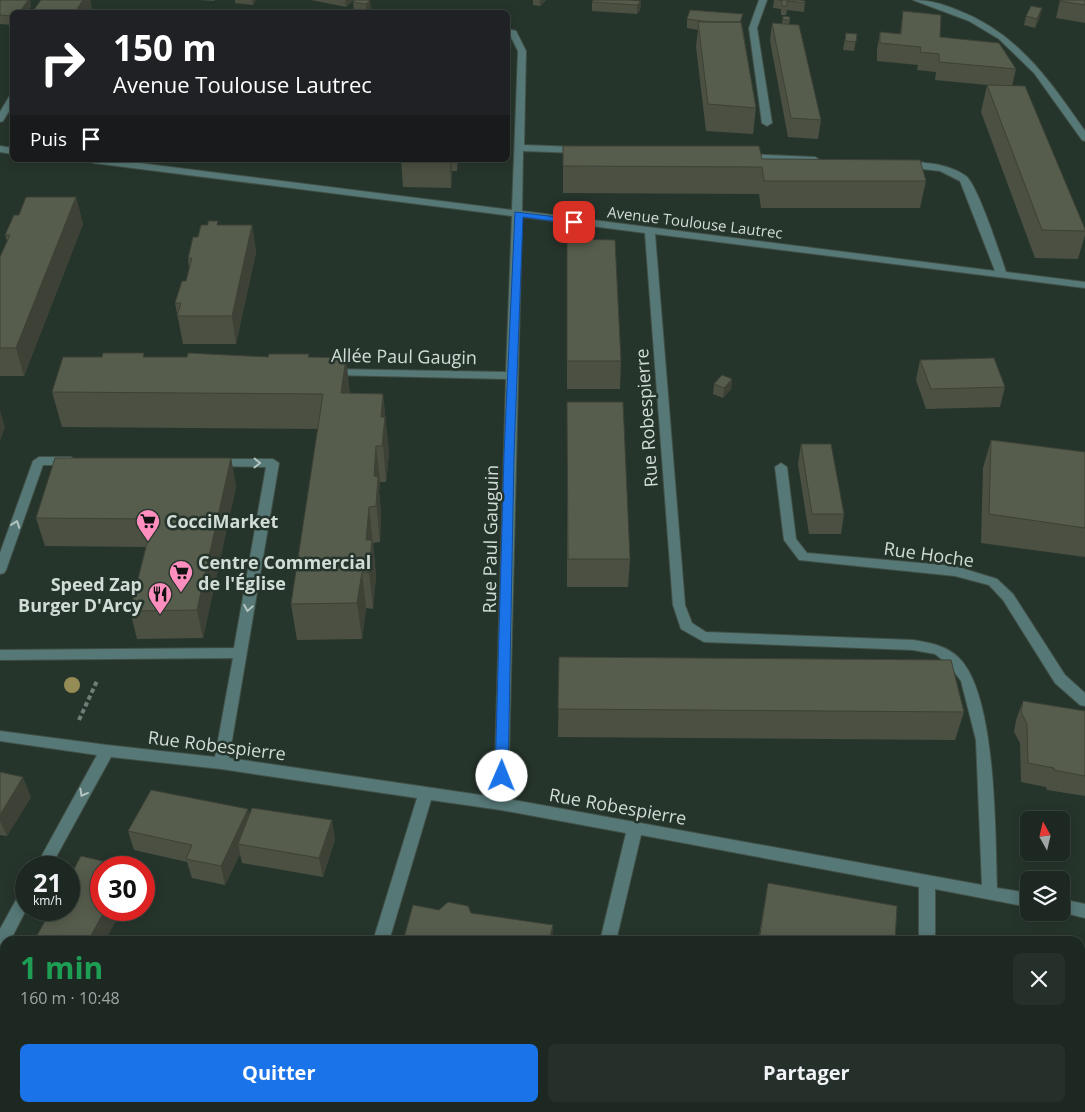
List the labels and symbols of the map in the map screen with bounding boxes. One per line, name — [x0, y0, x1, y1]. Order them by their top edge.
pin — [553, 201, 595, 243]
street label: Avenue Toulouse Lautrec — [606, 201, 784, 243]
street label: Allée Paul Gaugin — [331, 343, 477, 369]
street label: Rue Robespierre — [629, 348, 663, 488]
one-way arrow — [254, 458, 261, 468]
street label: Rue Paul Gauguin — [477, 465, 503, 613]
supermarket icon: CocciMarket — [135, 508, 161, 542]
place label: CocciMarket — [166, 509, 278, 533]
one-way arrow — [10, 520, 20, 528]
street label: Rue Hoche — [882, 536, 976, 572]
place label: Centre Commercial de l'Église — [198, 550, 371, 595]
supermarket icon: Centre Commercial de l'Église — [168, 559, 194, 593]
place label: Speed Zap Burger D'Arcy — [18, 572, 143, 617]
restaurant icon: Speed Zap Burger D'Arcy — [147, 581, 173, 615]
one-way arrow — [244, 603, 254, 612]
street label: Rue Robespierre — [147, 725, 287, 765]
position arrow — [475, 749, 527, 801]
street label: Rue Robespierre — [547, 782, 689, 830]
one-way arrow — [79, 788, 89, 797]
north arrow — [1020, 811, 1070, 861]
speed limit sign: 30 — [90, 856, 155, 921]

